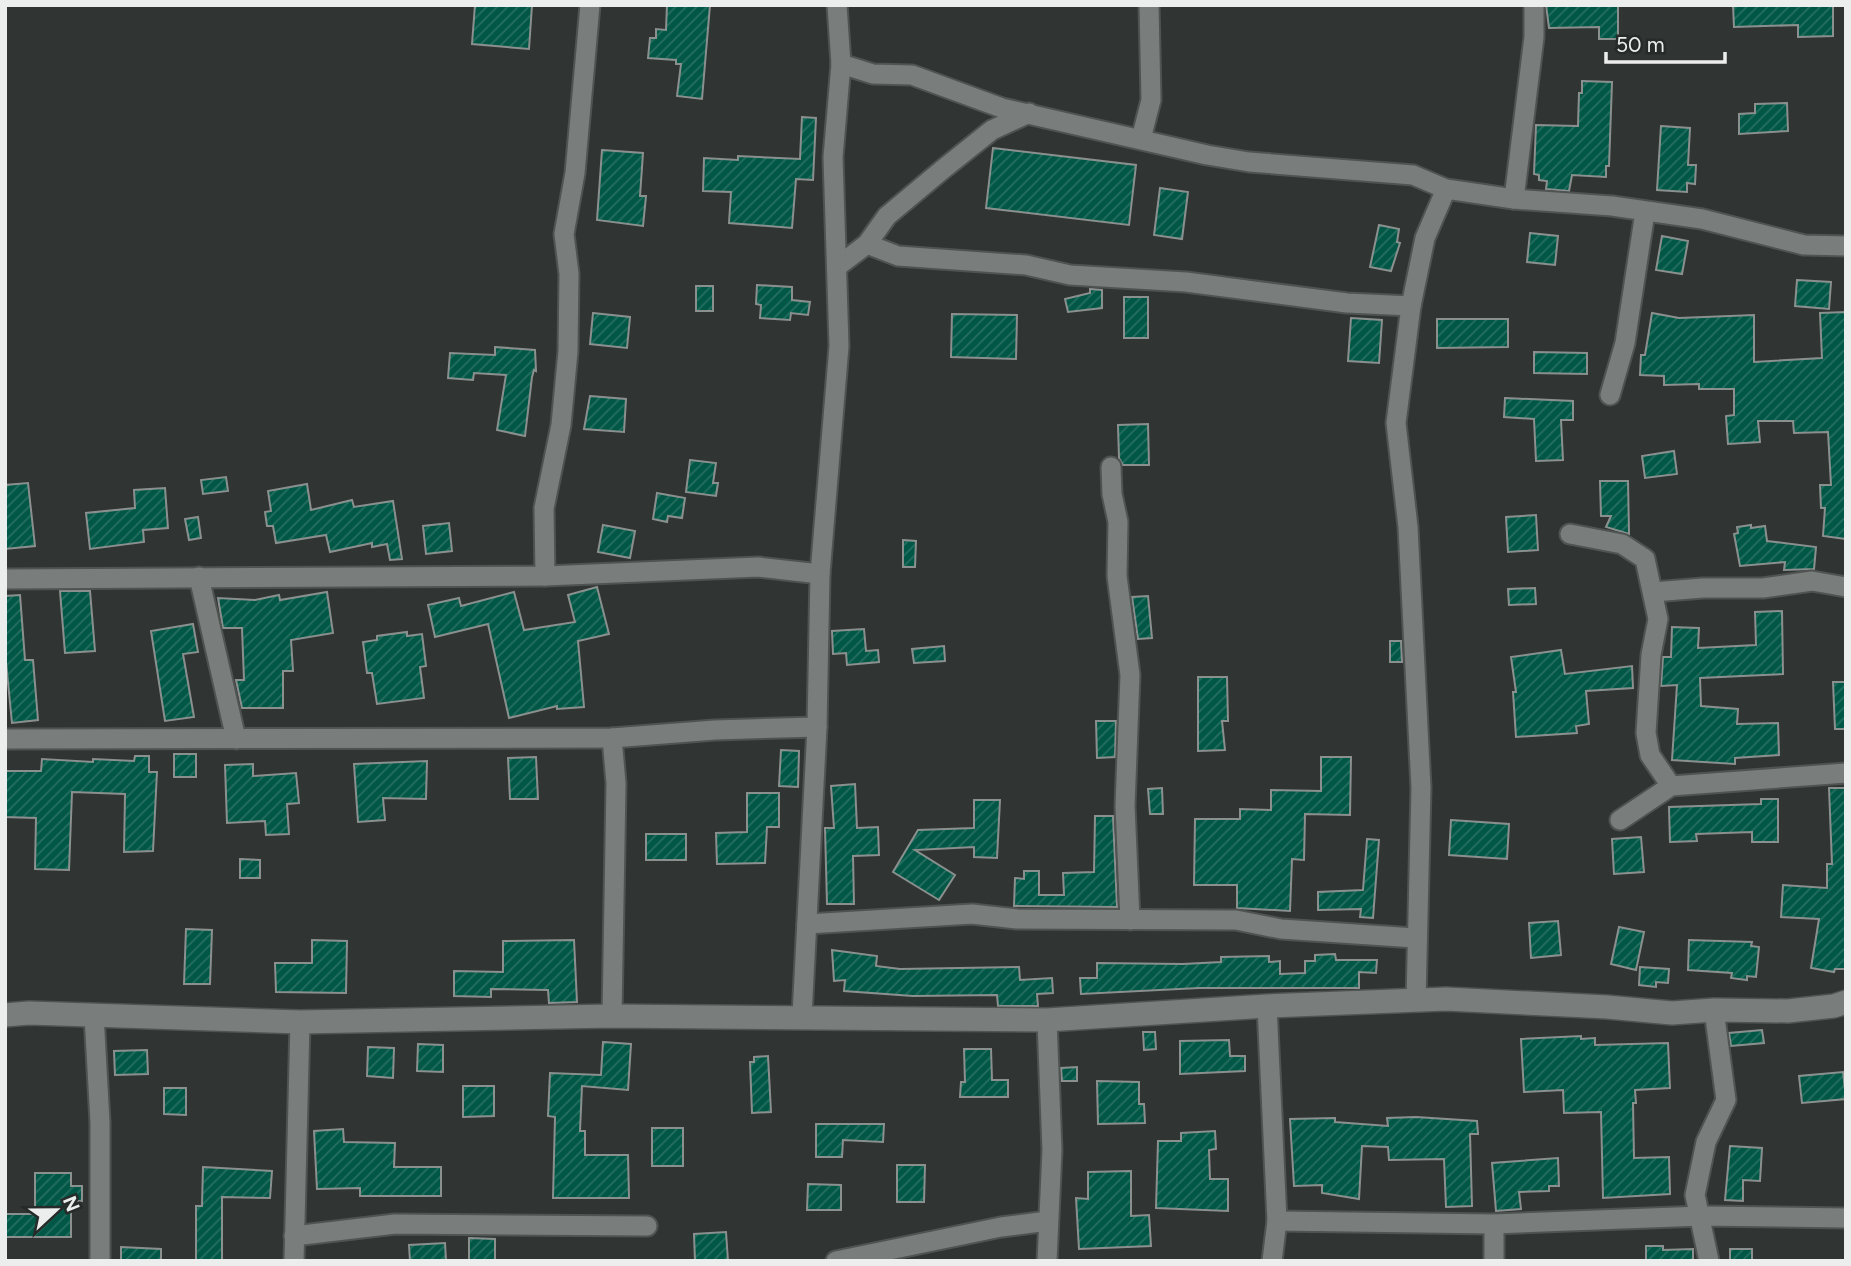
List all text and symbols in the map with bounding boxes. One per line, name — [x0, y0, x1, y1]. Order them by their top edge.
scale bar — [1606, 21, 1725, 65]
text: 50 m — [1616, 32, 1665, 57]
north arrow — [21, 1175, 91, 1245]
text: N — [58, 1193, 85, 1215]

